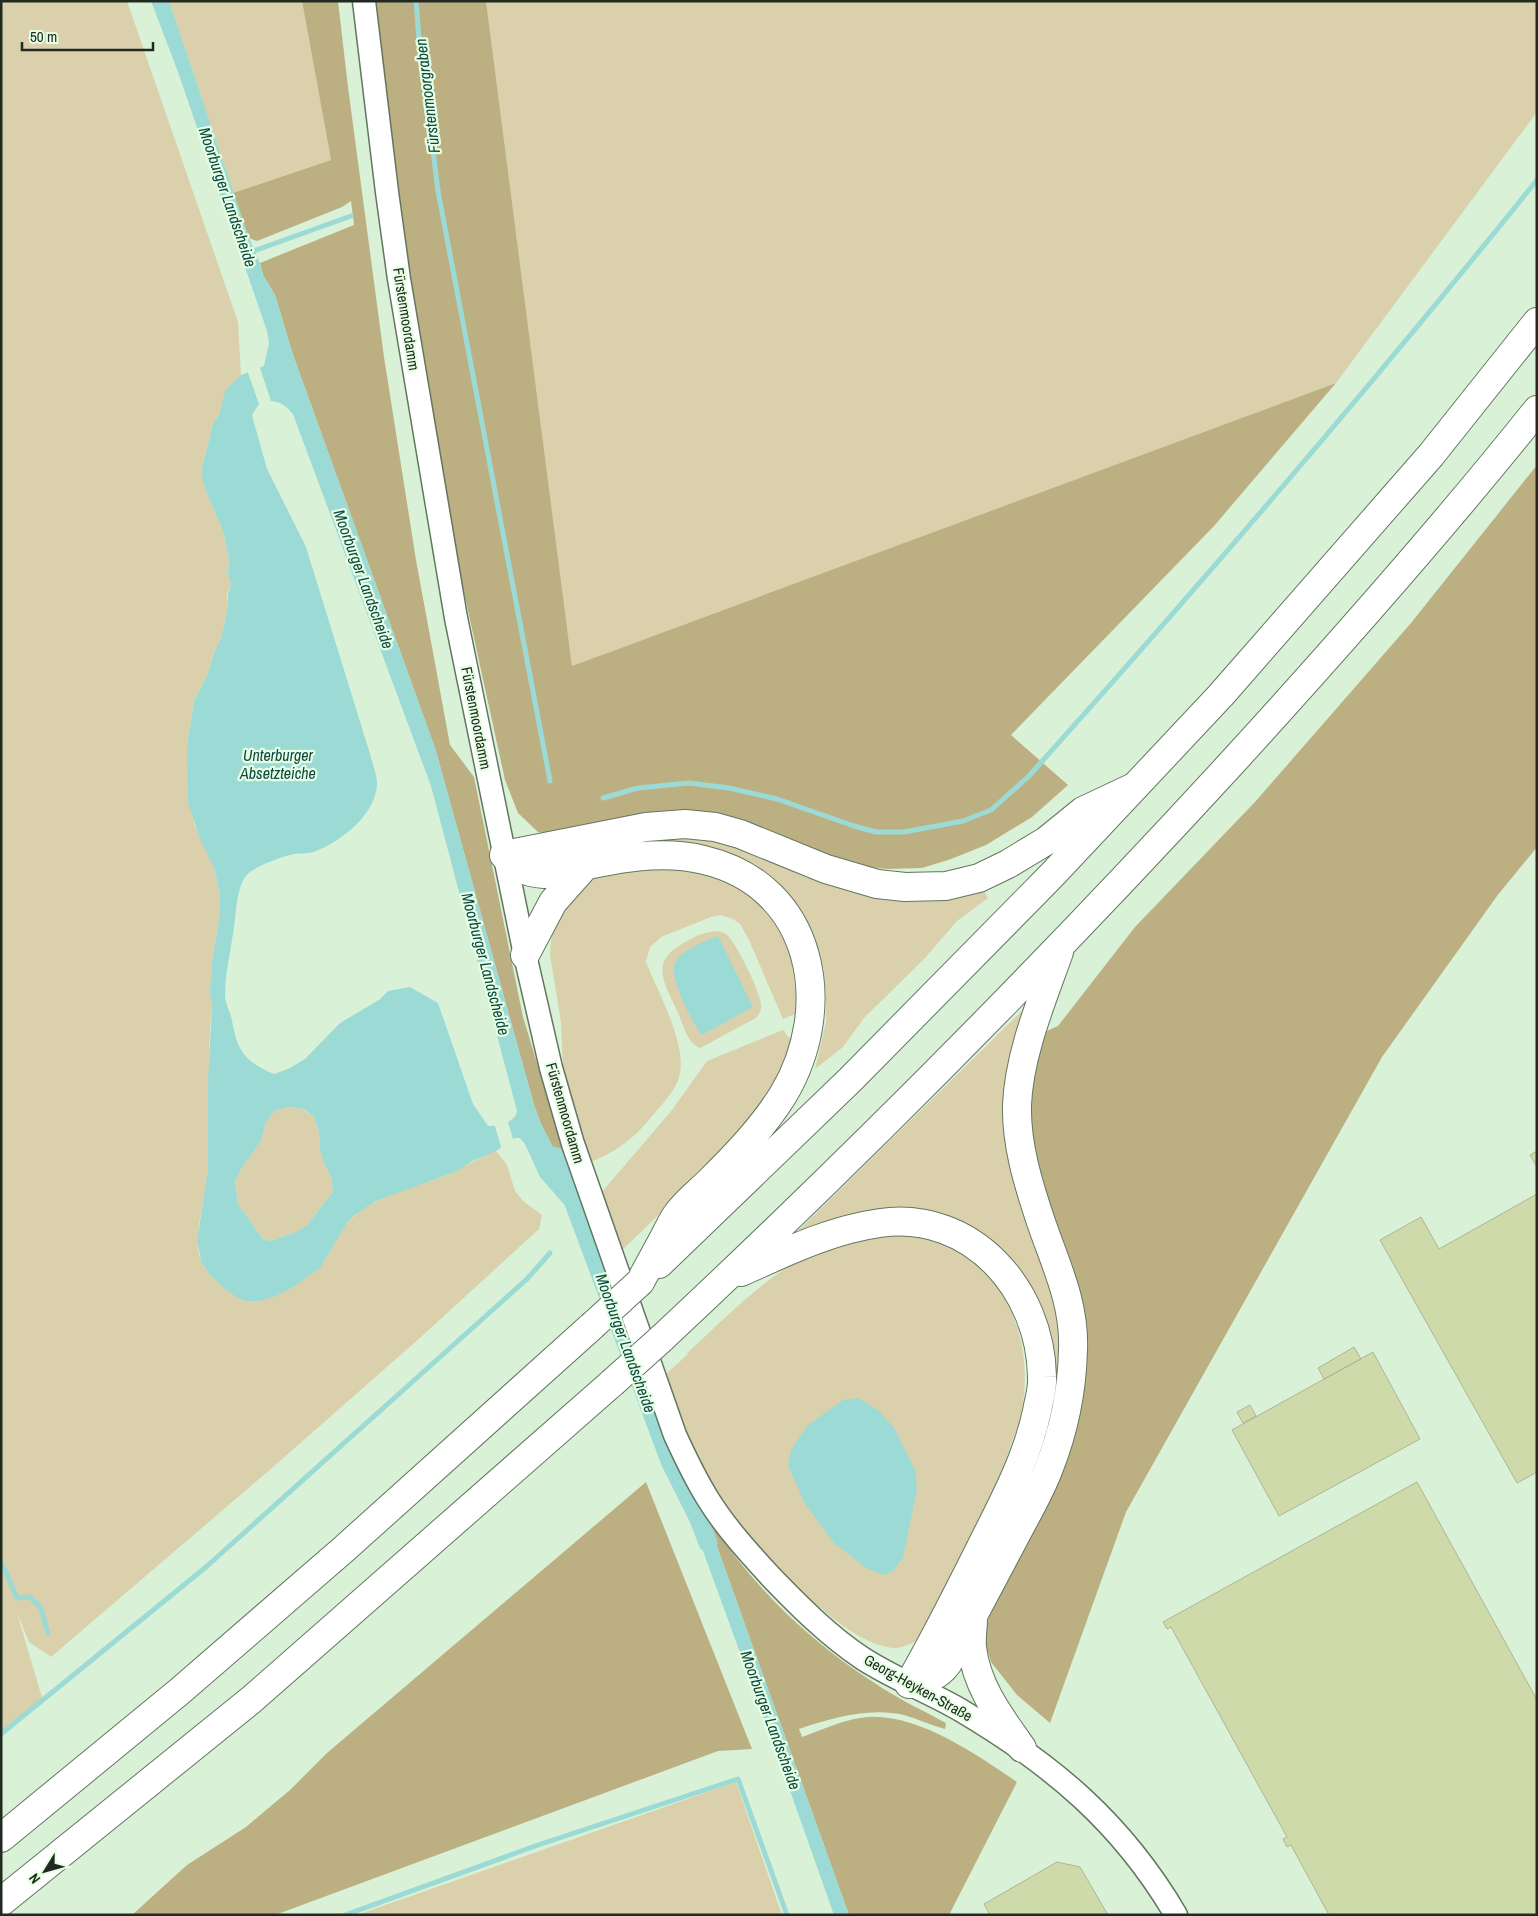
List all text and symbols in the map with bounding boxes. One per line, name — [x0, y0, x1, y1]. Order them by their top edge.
scale bar — [22, 20, 154, 52]
text: 50 m — [30, 26, 57, 47]
water label: Fürstenmoorgraben — [409, 37, 445, 155]
water label: Moorburger Landscheide — [194, 124, 262, 270]
street label: Fürstenmoordamm — [388, 266, 425, 372]
water label: Moorburger Landscheide — [329, 506, 399, 652]
street label: Fürstenmoordamm — [456, 665, 497, 771]
water label: Unterburger Absetzteiche — [239, 744, 316, 784]
water label: Moorburger Landscheide — [456, 890, 516, 1038]
street label: Fürstenmoordamm — [541, 1060, 590, 1166]
water label: Moorburger Landscheide — [591, 1270, 661, 1416]
water label: Moorburger Landscheide — [736, 1647, 806, 1793]
street label: Georg-Heyken-Straße — [860, 1649, 976, 1726]
north arrow — [20, 1846, 70, 1896]
text: N — [25, 1870, 44, 1888]

